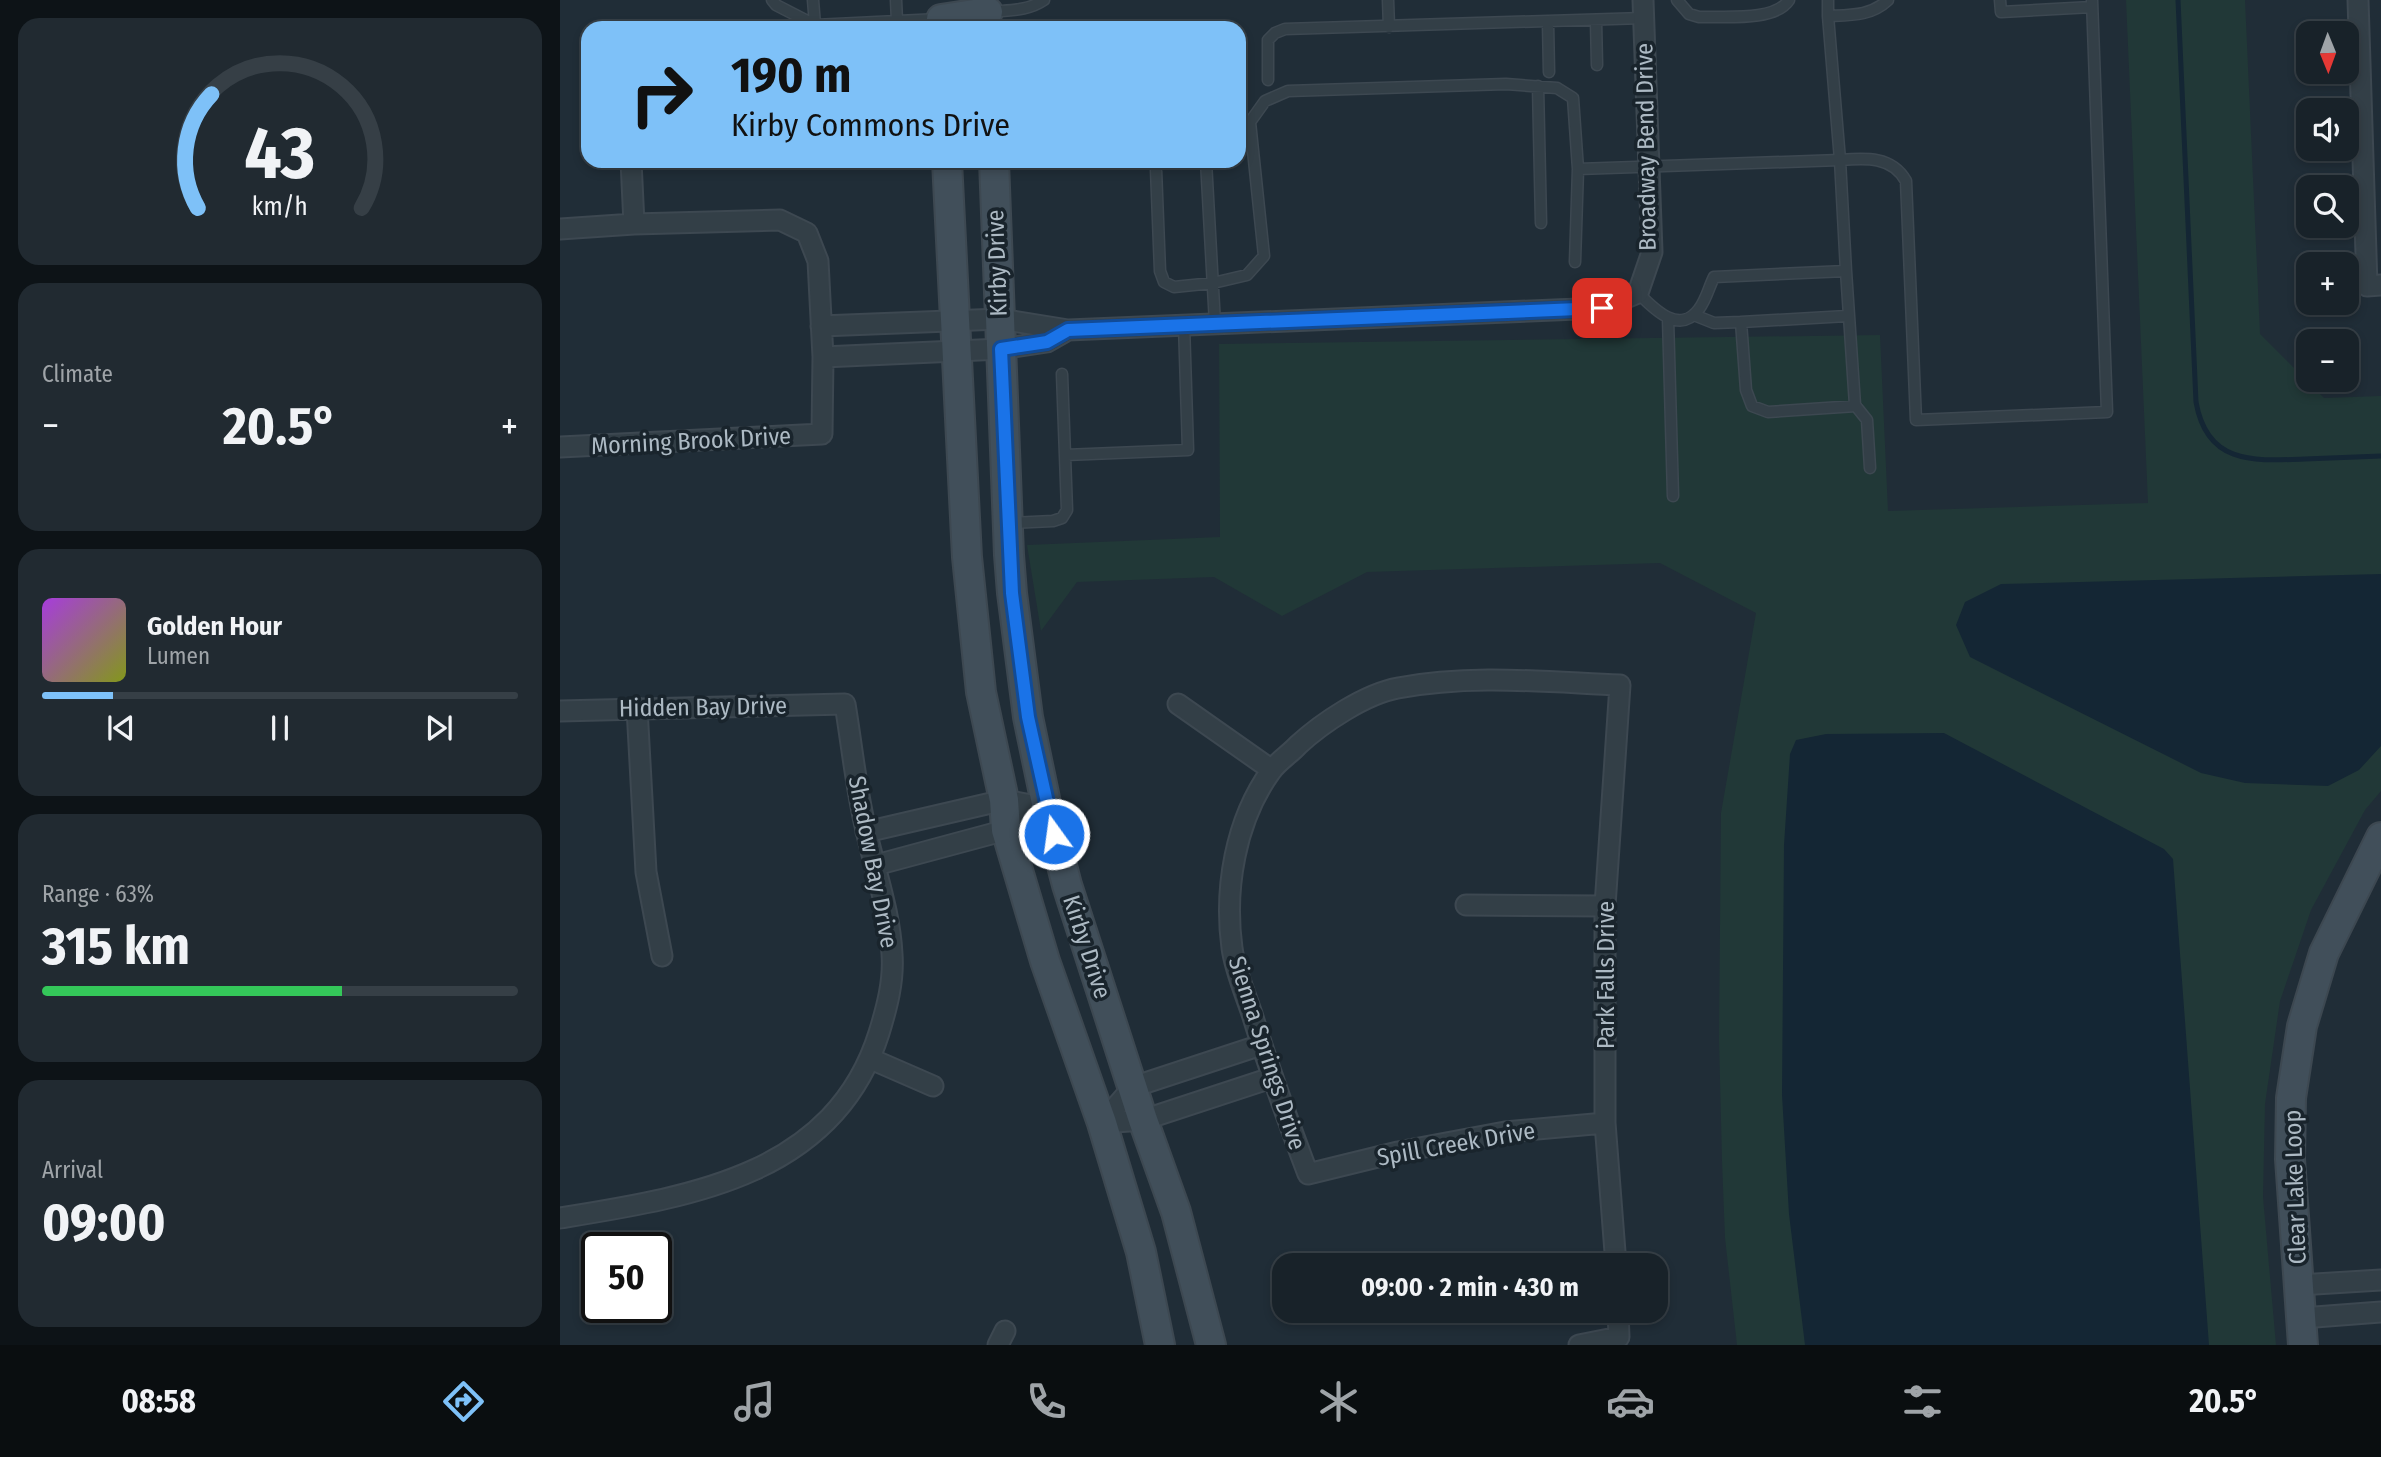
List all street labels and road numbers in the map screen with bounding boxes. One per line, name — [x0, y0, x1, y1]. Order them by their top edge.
street label: Broadway Bend Drive — [1630, 43, 1662, 251]
street label: Kirby Drive — [981, 209, 1013, 317]
street label: Morning Brook Drive — [590, 422, 792, 460]
street label: Hidden Bay Drive — [619, 692, 787, 722]
street label: Shadow Bay Drive — [843, 774, 903, 950]
street label: Kirby Drive — [1057, 892, 1117, 1002]
street label: Park Falls Drive — [1592, 901, 1620, 1049]
street label: Sienna Springs Drive — [1222, 953, 1312, 1153]
street label: Clear Lake Loop — [2278, 1109, 2312, 1265]
street label: Spill Creek Drive — [1375, 1116, 1537, 1172]

